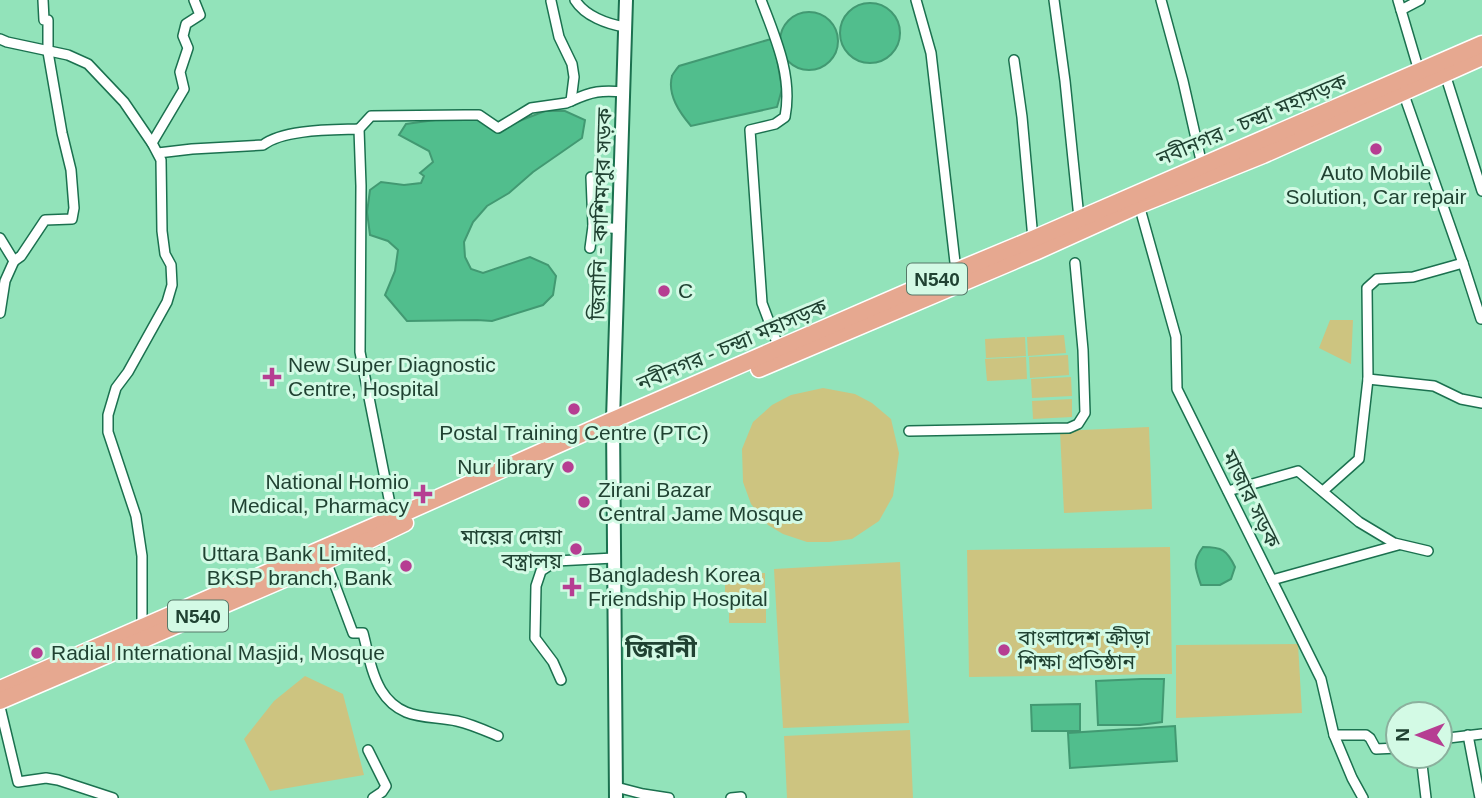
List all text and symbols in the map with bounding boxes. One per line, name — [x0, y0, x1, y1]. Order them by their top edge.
street label: নবীনগর - চন্দ্রা মহাসড়ক — [1153, 69, 1351, 170]
street label: জিরানি - কাশিমপুর সড়ক — [585, 106, 617, 322]
marker: Auto Mobile Solution, Car repair — [1368, 141, 1384, 157]
place label: Auto Mobile Solution, Car repair — [1286, 161, 1466, 208]
road number: N540 — [907, 264, 967, 294]
place label: C — [678, 279, 693, 302]
marker: C — [656, 283, 672, 299]
street label: নবীনগর - চন্দ্রা মহাসড়ক — [633, 294, 831, 395]
place label: New Super Diagnostic Centre, Hospital — [288, 353, 496, 400]
marker: New Super Diagnostic Centre, Hospital — [262, 367, 282, 387]
marker: Postal Training Centre (PTC) — [566, 401, 582, 417]
place label: Postal Training Centre (PTC) — [439, 421, 709, 444]
street label: মাজার সড়ক — [1218, 445, 1285, 552]
place label: Nur library — [457, 455, 554, 478]
marker: Nur library — [560, 459, 576, 475]
place label: National Homio Medical, Pharmacy — [230, 470, 409, 517]
place label: Zirani Bazar Central Jame Mosque — [598, 478, 803, 525]
marker: National Homio Medical, Pharmacy — [415, 486, 431, 502]
marker: Zirani Bazar Central Jame Mosque — [576, 494, 592, 510]
place label: মায়ের দোয়া বস্ত্রালয় — [460, 525, 563, 572]
marker: মায়ের দোয়া বস্ত্রালয় — [568, 541, 584, 557]
place label: Uttara Bank Limited, BKSP branch, Bank — [202, 542, 392, 589]
marker: Uttara Bank Limited, BKSP branch, Bank — [398, 558, 414, 574]
place label: Bangladesh Korea Friendship Hospital — [588, 563, 768, 610]
marker: Bangladesh Korea Friendship Hospital — [562, 577, 582, 597]
road number: N540 — [168, 600, 228, 632]
place label: বাংলাদেশ ক্রীড়া শিক্ষা প্রতিষ্ঠান — [1017, 626, 1150, 673]
district label: জিরানী — [624, 635, 698, 662]
place label: Radial International Masjid, Mosque — [51, 641, 385, 664]
marker: বাংলাদেশ ক্রীড়া শিক্ষা প্রতিষ্ঠান — [996, 642, 1012, 658]
marker: Radial International Masjid, Mosque — [29, 645, 45, 661]
north arrow — [1384, 700, 1454, 770]
text: N — [1392, 728, 1413, 742]

